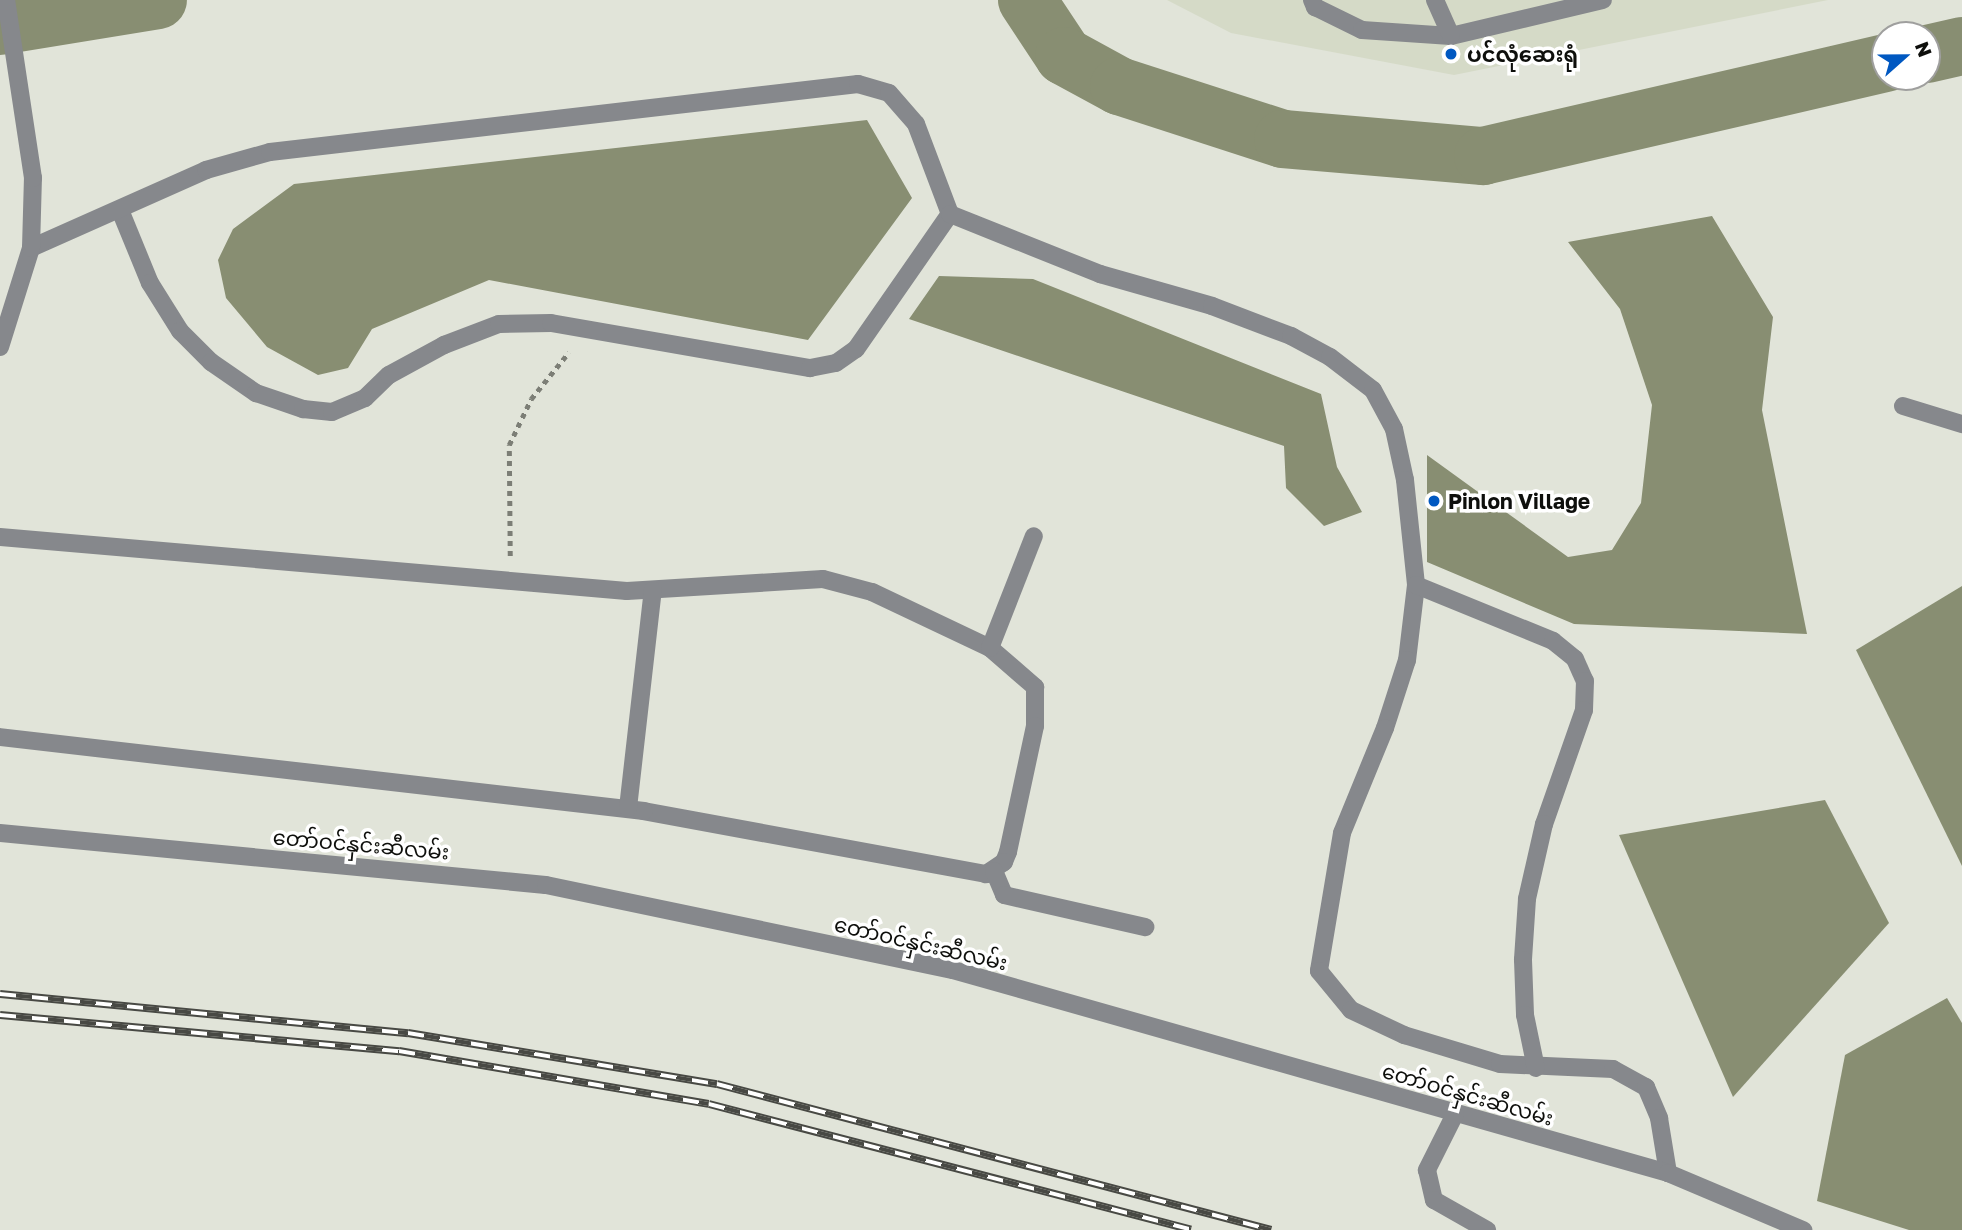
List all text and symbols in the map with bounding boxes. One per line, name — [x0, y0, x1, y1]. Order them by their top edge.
north arrow — [1871, 21, 1941, 91]
text: N — [1911, 38, 1938, 60]
place label: ပင်လုံဆေးရုံ — [1467, 41, 1578, 67]
marker: ပင်လုံဆေးရုံ — [1441, 44, 1461, 64]
place label: Pinlon Village — [1448, 488, 1590, 514]
marker: Pinlon Village — [1426, 493, 1442, 509]
street label: တော်ဝင်နှင်းဆီလမ်း — [272, 824, 450, 864]
street label: တော်ဝင်နှင်းဆီလမ်း — [832, 911, 1010, 975]
street label: တော်ဝင်နှင်းဆီလမ်း — [1380, 1058, 1556, 1130]

